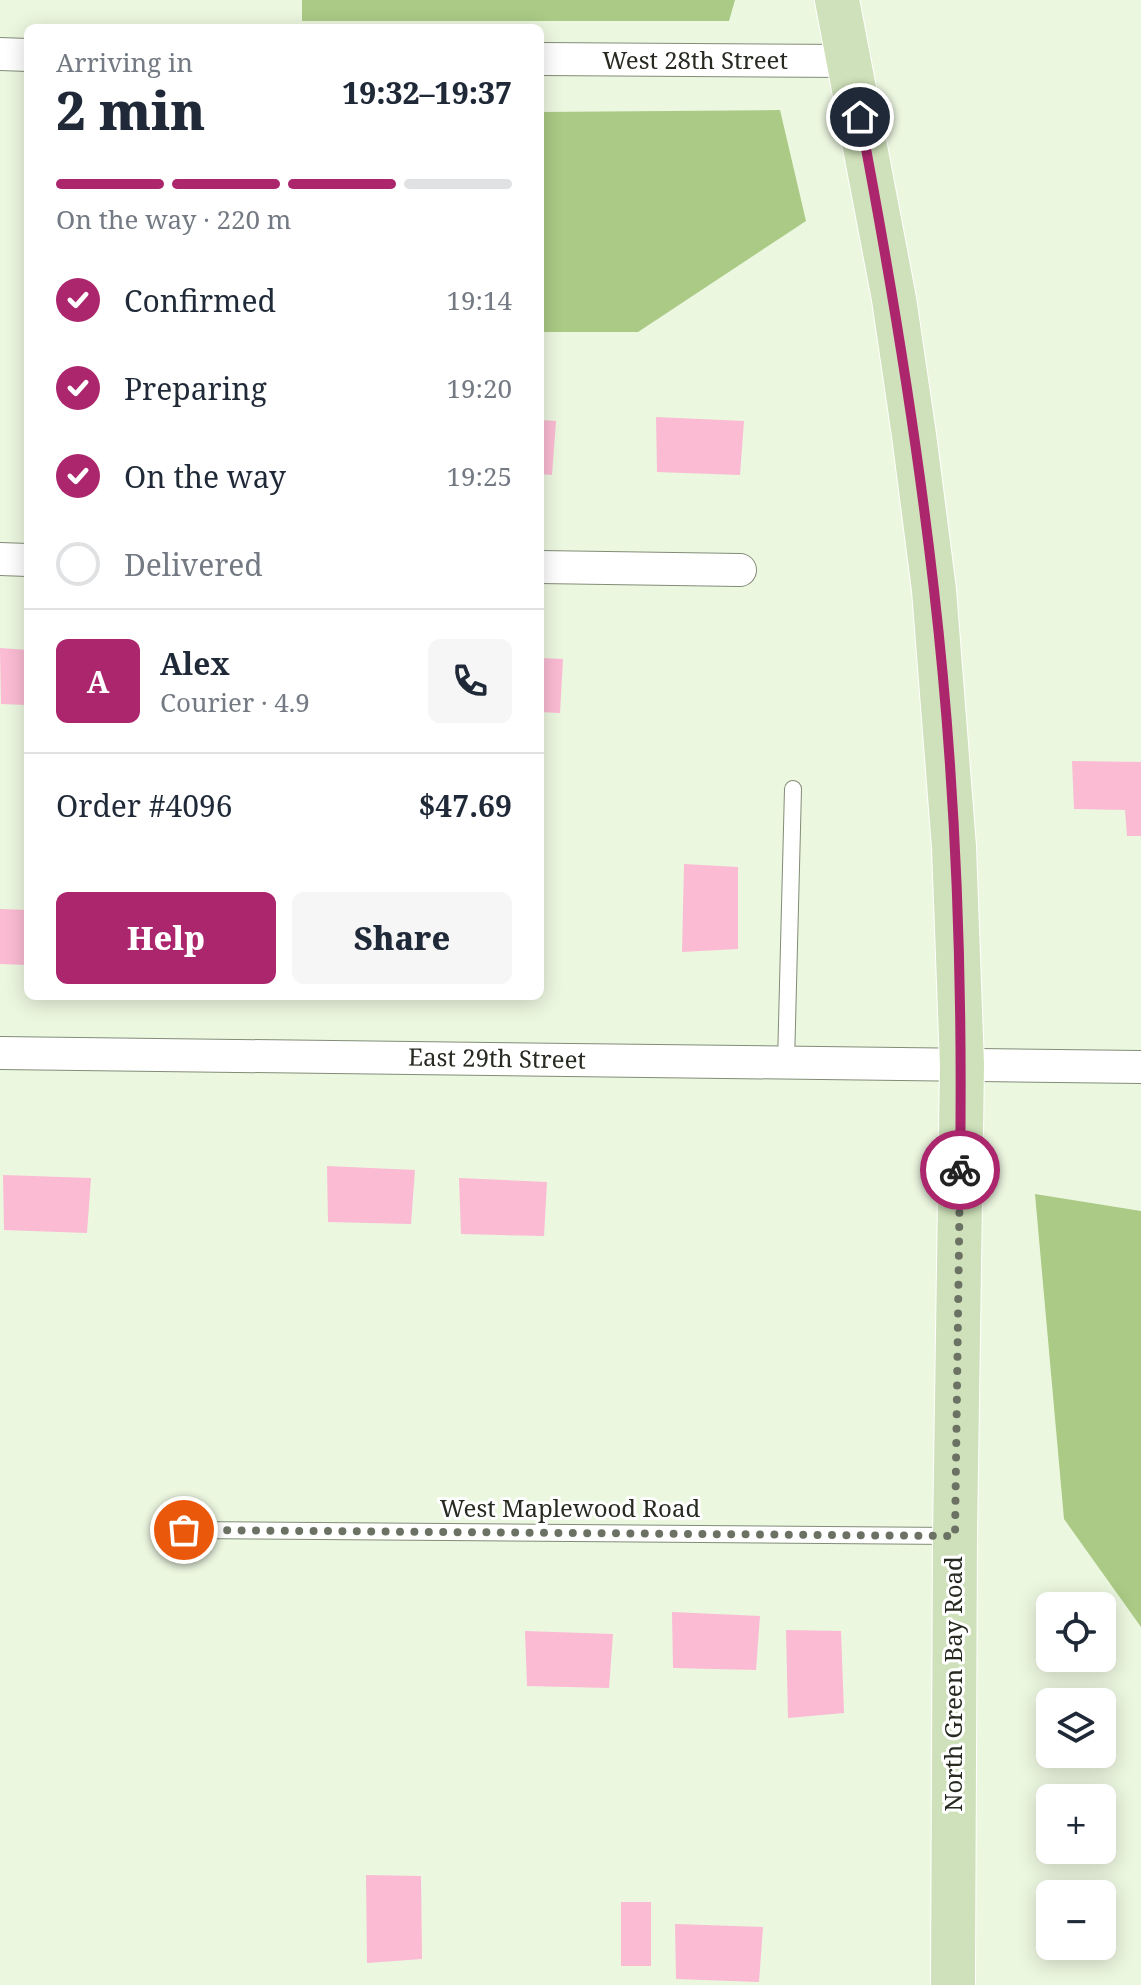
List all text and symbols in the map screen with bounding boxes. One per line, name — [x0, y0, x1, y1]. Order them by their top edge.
street label: West 28th Street — [602, 43, 788, 76]
text: Arriving in — [56, 44, 193, 80]
text: 19:32–19:37 — [342, 72, 512, 113]
text: 2 min — [56, 74, 205, 145]
pin — [826, 83, 894, 151]
icon: home — [838, 95, 882, 139]
text: On the way · 220 m — [56, 201, 291, 237]
icon: check — [56, 278, 100, 322]
text: Confirmed — [124, 280, 276, 321]
text: 19:14 — [446, 282, 512, 318]
icon: check — [56, 366, 100, 410]
text: Preparing — [124, 368, 267, 409]
text: 19:20 — [446, 370, 512, 406]
icon: check — [56, 454, 100, 498]
text: On the way — [124, 456, 286, 497]
text: 19:25 — [446, 458, 512, 494]
text: Delivered — [124, 544, 263, 585]
button: phone — [428, 639, 512, 723]
text: Alex — [160, 643, 230, 684]
text: A — [87, 661, 109, 702]
text: Courier · 4.9 — [160, 684, 310, 720]
text: Order #4096 — [56, 785, 233, 826]
text: $47.69 — [418, 785, 512, 826]
button: Help — [56, 892, 276, 984]
button: Share — [292, 892, 512, 984]
street label: East 29th Street — [408, 1039, 586, 1076]
courier — [920, 1130, 1000, 1210]
icon: bike — [938, 1148, 982, 1192]
street label: West Maplewood Road — [440, 1491, 700, 1524]
pin — [150, 1496, 218, 1564]
icon: bag — [162, 1508, 206, 1552]
street label: North Green Bay Road — [936, 1556, 969, 1812]
map controls — [1036, 1592, 1116, 1960]
button: locate — [1036, 1592, 1116, 1672]
button: layers — [1036, 1688, 1116, 1768]
button: + — [1036, 1784, 1116, 1864]
button: − — [1036, 1880, 1116, 1960]

